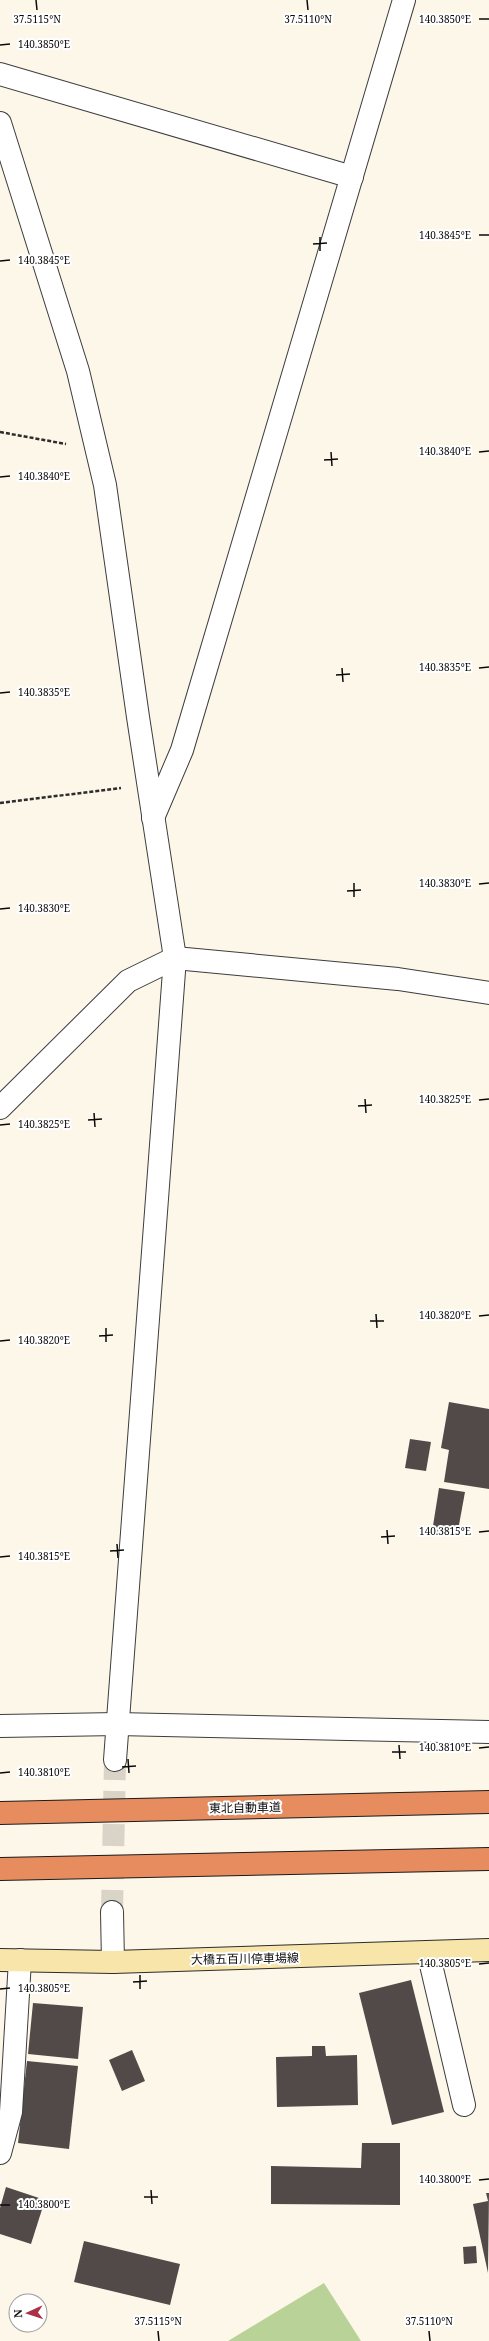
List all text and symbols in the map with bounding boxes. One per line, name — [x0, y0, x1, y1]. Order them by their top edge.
text: 37.5115°N — [13, 12, 61, 26]
text: 37.5110°N — [284, 12, 332, 26]
text: 140.3850°E — [419, 12, 471, 26]
text: 140.3850°E — [18, 37, 70, 51]
text: 140.3845°E — [419, 228, 471, 242]
text: 140.3845°E — [18, 253, 70, 267]
text: 140.3840°E — [419, 444, 471, 458]
text: 140.3840°E — [18, 469, 70, 483]
text: 140.3835°E — [419, 660, 471, 674]
text: 140.3835°E — [18, 685, 70, 699]
text: 140.3830°E — [419, 876, 471, 890]
text: 140.3830°E — [18, 901, 70, 915]
text: 140.3825°E — [419, 1092, 471, 1106]
text: 140.3825°E — [18, 1117, 70, 1131]
text: 140.3820°E — [419, 1308, 471, 1322]
text: 140.3820°E — [18, 1333, 70, 1347]
text: 140.3815°E — [419, 1524, 471, 1538]
text: 140.3815°E — [18, 1549, 70, 1563]
text: 140.3810°E — [419, 1740, 471, 1754]
text: 140.3810°E — [18, 1765, 70, 1779]
street label: 東北自動車道 — [209, 1798, 281, 1817]
street label: 大橋五百川停車場線 — [191, 1949, 299, 1968]
text: 140.3805°E — [419, 1956, 471, 1970]
text: 140.3805°E — [18, 1981, 70, 1995]
text: 140.3800°E — [419, 2172, 471, 2186]
text: 140.3800°E — [18, 2197, 70, 2211]
north arrow — [8, 2293, 48, 2333]
text: N — [10, 2308, 25, 2318]
text: 37.5115°N — [134, 2314, 182, 2328]
text: 37.5110°N — [405, 2314, 453, 2328]

